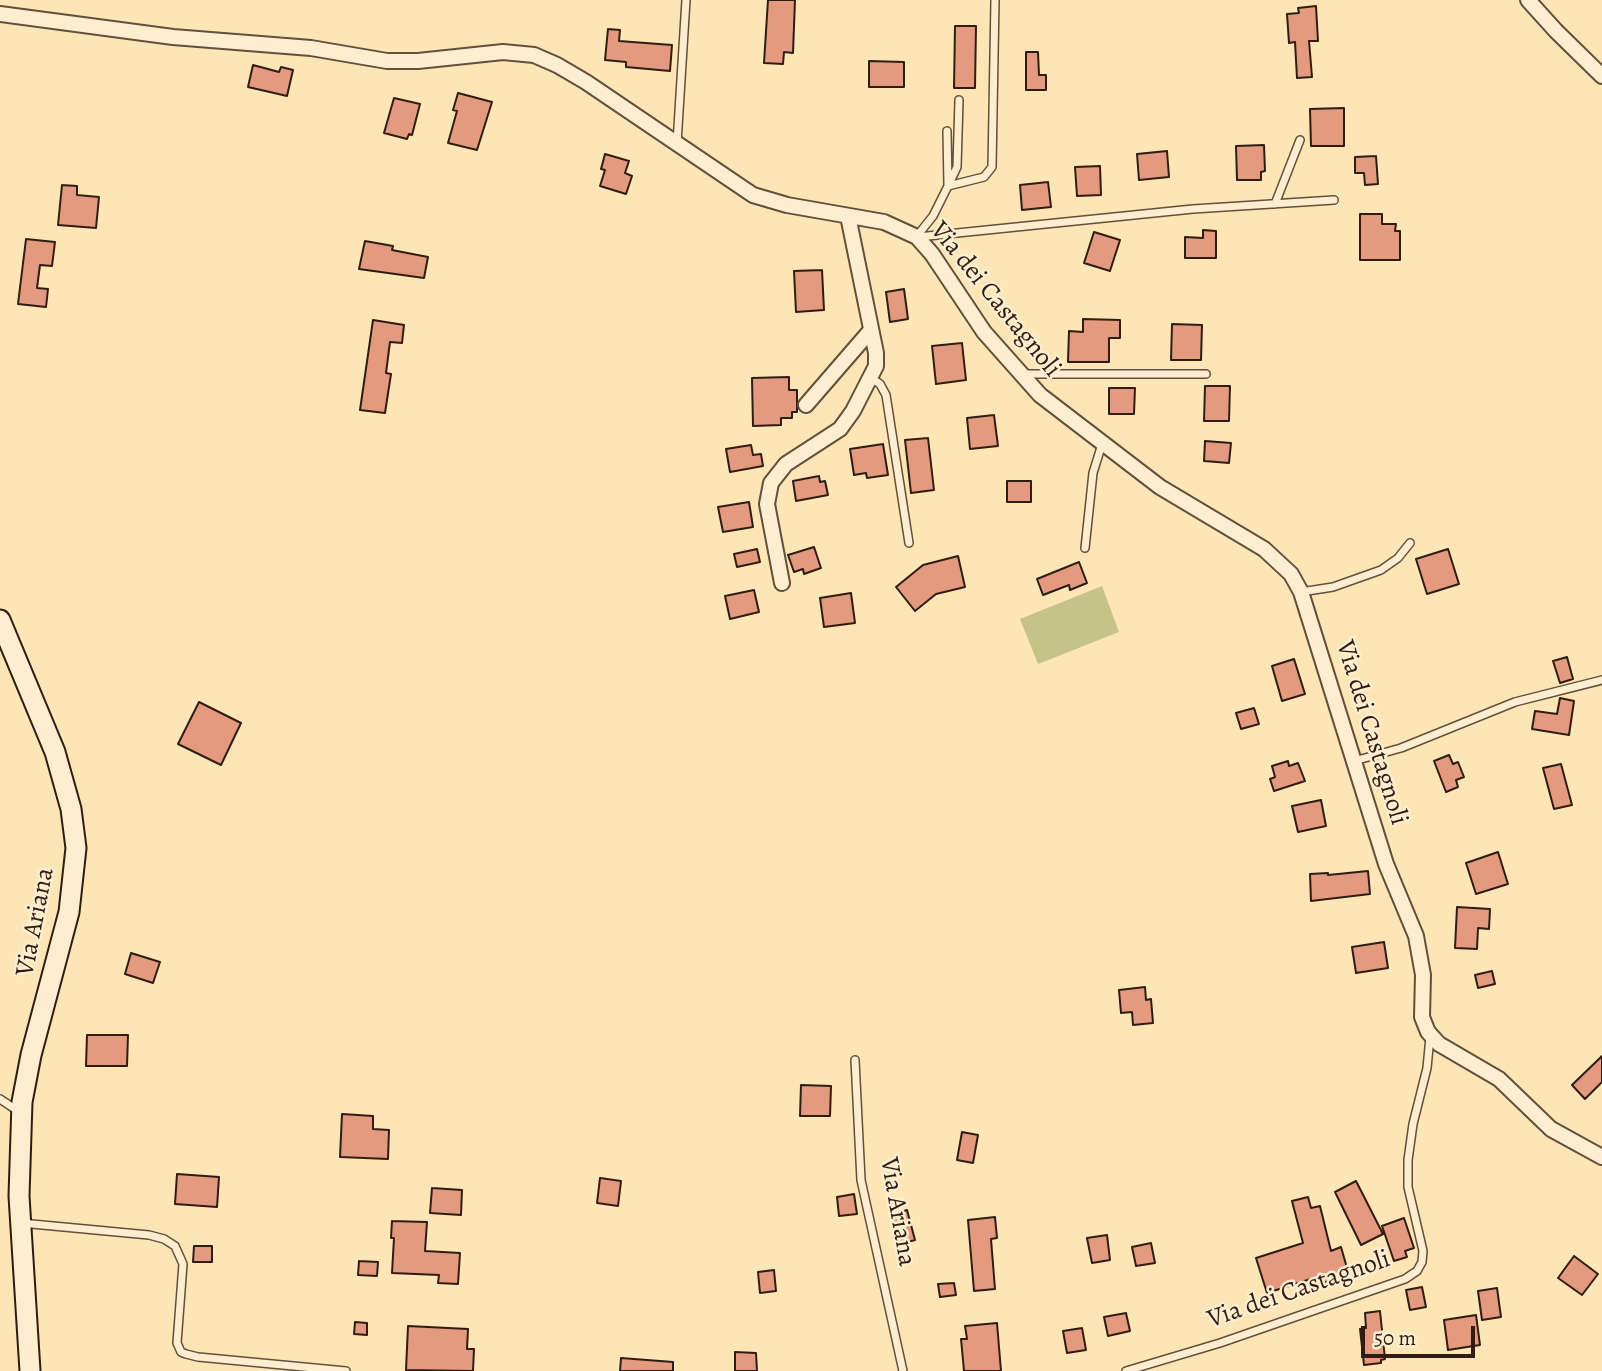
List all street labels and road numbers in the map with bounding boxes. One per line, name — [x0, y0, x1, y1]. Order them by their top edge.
street label: Via dei Castagnoli — [923, 216, 1067, 384]
street label: Via dei Castagnoli — [1328, 637, 1414, 829]
street label: Via Ariana — [10, 865, 62, 979]
street label: Via Ariana — [872, 1155, 922, 1269]
street label: Via dei Castagnoli — [1204, 1244, 1394, 1336]

